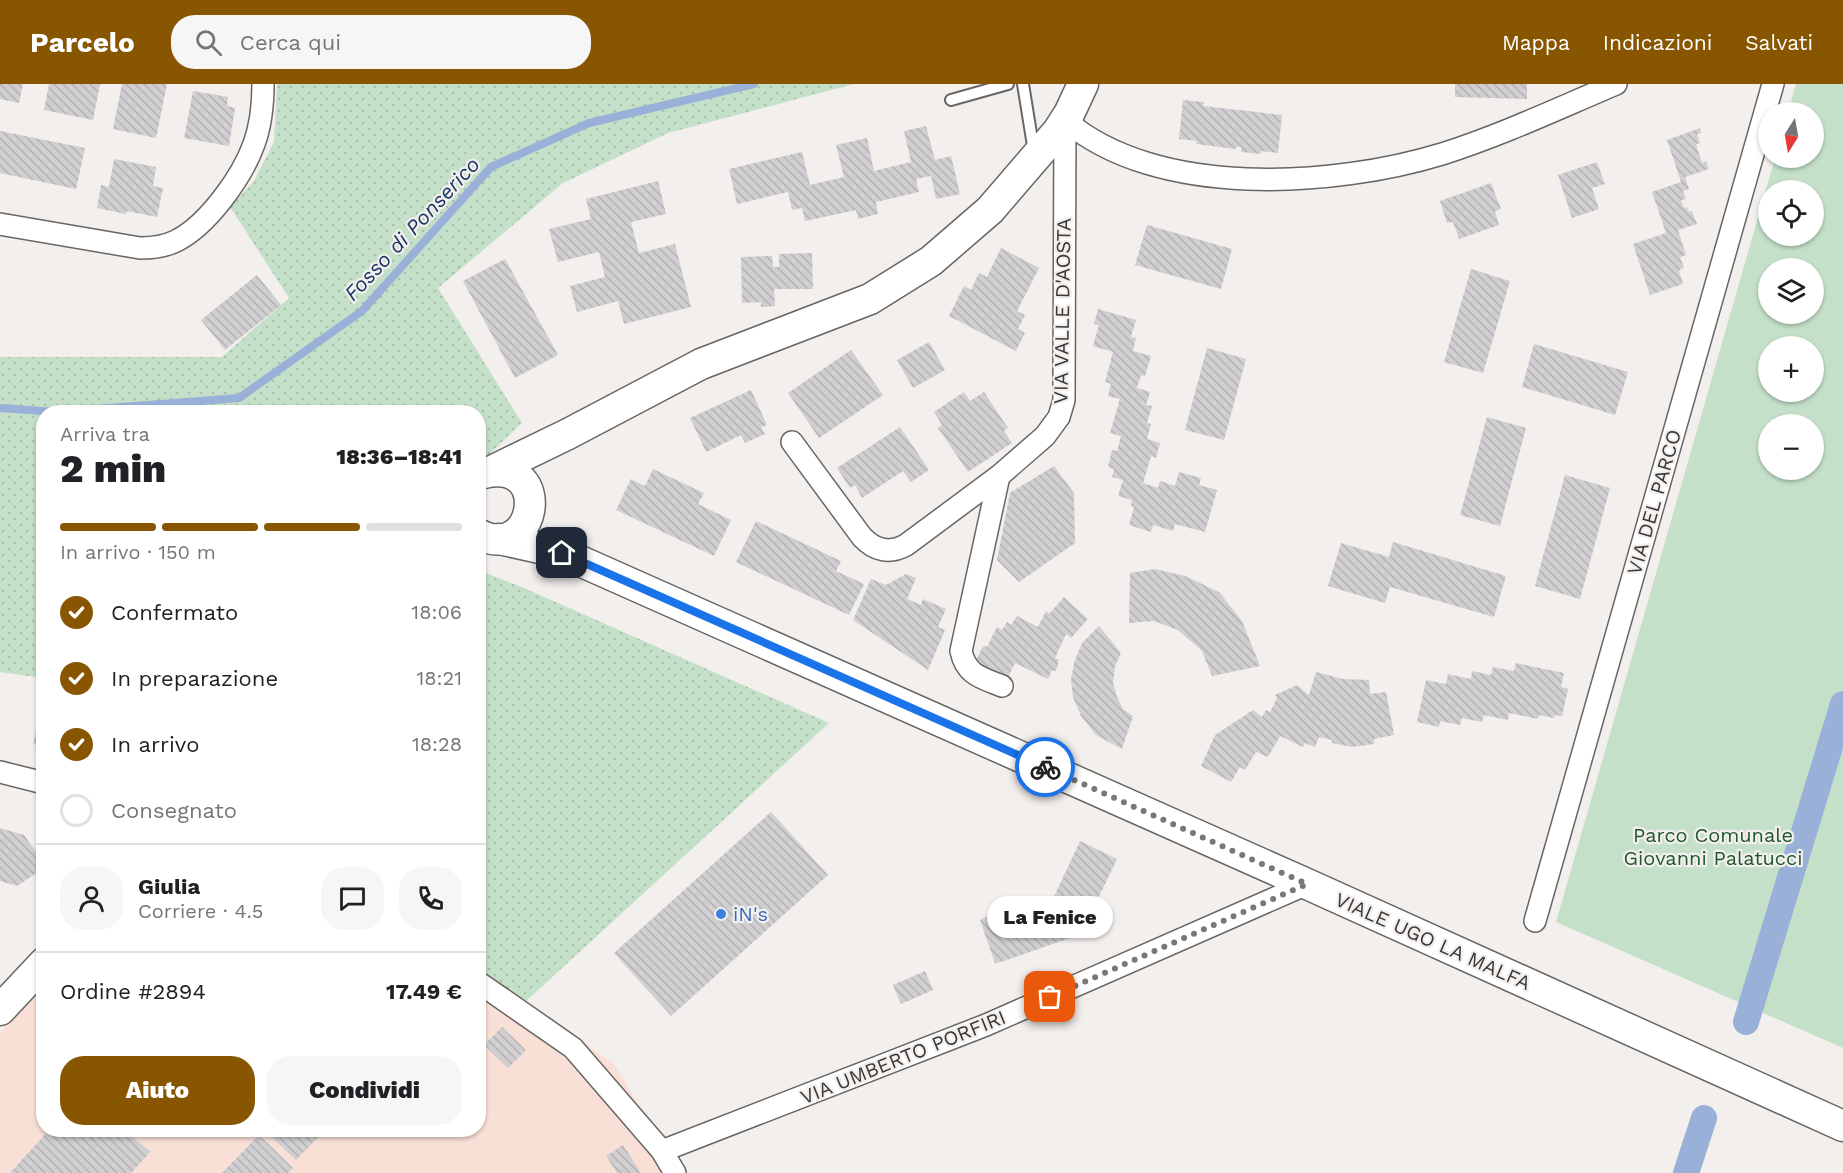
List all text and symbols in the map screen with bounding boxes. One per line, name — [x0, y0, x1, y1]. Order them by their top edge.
search box — [171, 15, 591, 69]
text: Parcelo — [30, 26, 135, 59]
icon: search — [192, 26, 225, 59]
text: Cerca qui — [240, 30, 341, 55]
text: Mappa — [1502, 30, 1570, 55]
text: Indicazioni — [1603, 30, 1712, 55]
text: Salvati — [1745, 30, 1813, 55]
north arrow — [1758, 102, 1824, 168]
map controls — [1758, 102, 1824, 480]
water label: Fosso di Ponserico — [339, 152, 485, 306]
button: locate — [1758, 180, 1824, 246]
street label: VIA VALLE D'AOSTA — [1048, 218, 1076, 404]
button: layers — [1758, 258, 1824, 324]
button: + — [1758, 336, 1824, 402]
button: − — [1758, 414, 1824, 480]
text: Arriva tra — [60, 422, 150, 446]
street label: VIA DEL PARCO — [1622, 427, 1686, 577]
text: 18:36–18:41 — [336, 444, 462, 469]
text: 2 min — [60, 446, 166, 491]
pin — [536, 527, 587, 578]
icon: home — [545, 536, 578, 569]
text: In arrivo · 150 m — [60, 540, 216, 564]
icon: check — [60, 596, 93, 629]
text: Confermato — [111, 600, 238, 625]
text: 18:06 — [411, 600, 462, 624]
icon: check — [60, 662, 93, 695]
text: In preparazione — [111, 666, 278, 691]
text: 18:21 — [417, 666, 462, 690]
icon: check — [60, 728, 93, 761]
text: In arrivo — [111, 732, 199, 757]
text: 18:28 — [412, 732, 462, 756]
courier — [1015, 737, 1075, 797]
icon: bike — [1029, 751, 1062, 784]
text: Consegnato — [111, 798, 237, 823]
park label: Parco Comunale Giovanni Palatucci — [1623, 823, 1803, 870]
button: person — [60, 867, 123, 930]
button: chat — [321, 867, 384, 930]
button: phone — [399, 867, 462, 930]
text: Giulia — [138, 874, 200, 899]
street label: VIALE UGO LA MALFA — [1332, 887, 1534, 995]
callout: La Fenice — [987, 895, 1113, 937]
text: Corriere · 4.5 — [138, 899, 263, 923]
place label: iN's — [733, 902, 768, 926]
text: La Fenice — [1003, 905, 1097, 929]
marker: iN's — [714, 907, 728, 921]
pin — [1024, 971, 1075, 1022]
text: Ordine #2894 — [60, 979, 206, 1004]
text: 17.49 € — [386, 979, 462, 1004]
icon: bag — [1033, 980, 1066, 1013]
street label: VIA UMBERTO PORFIRI — [797, 1005, 1009, 1109]
button: Aiuto — [60, 1056, 255, 1125]
button: Condividi — [267, 1056, 462, 1125]

